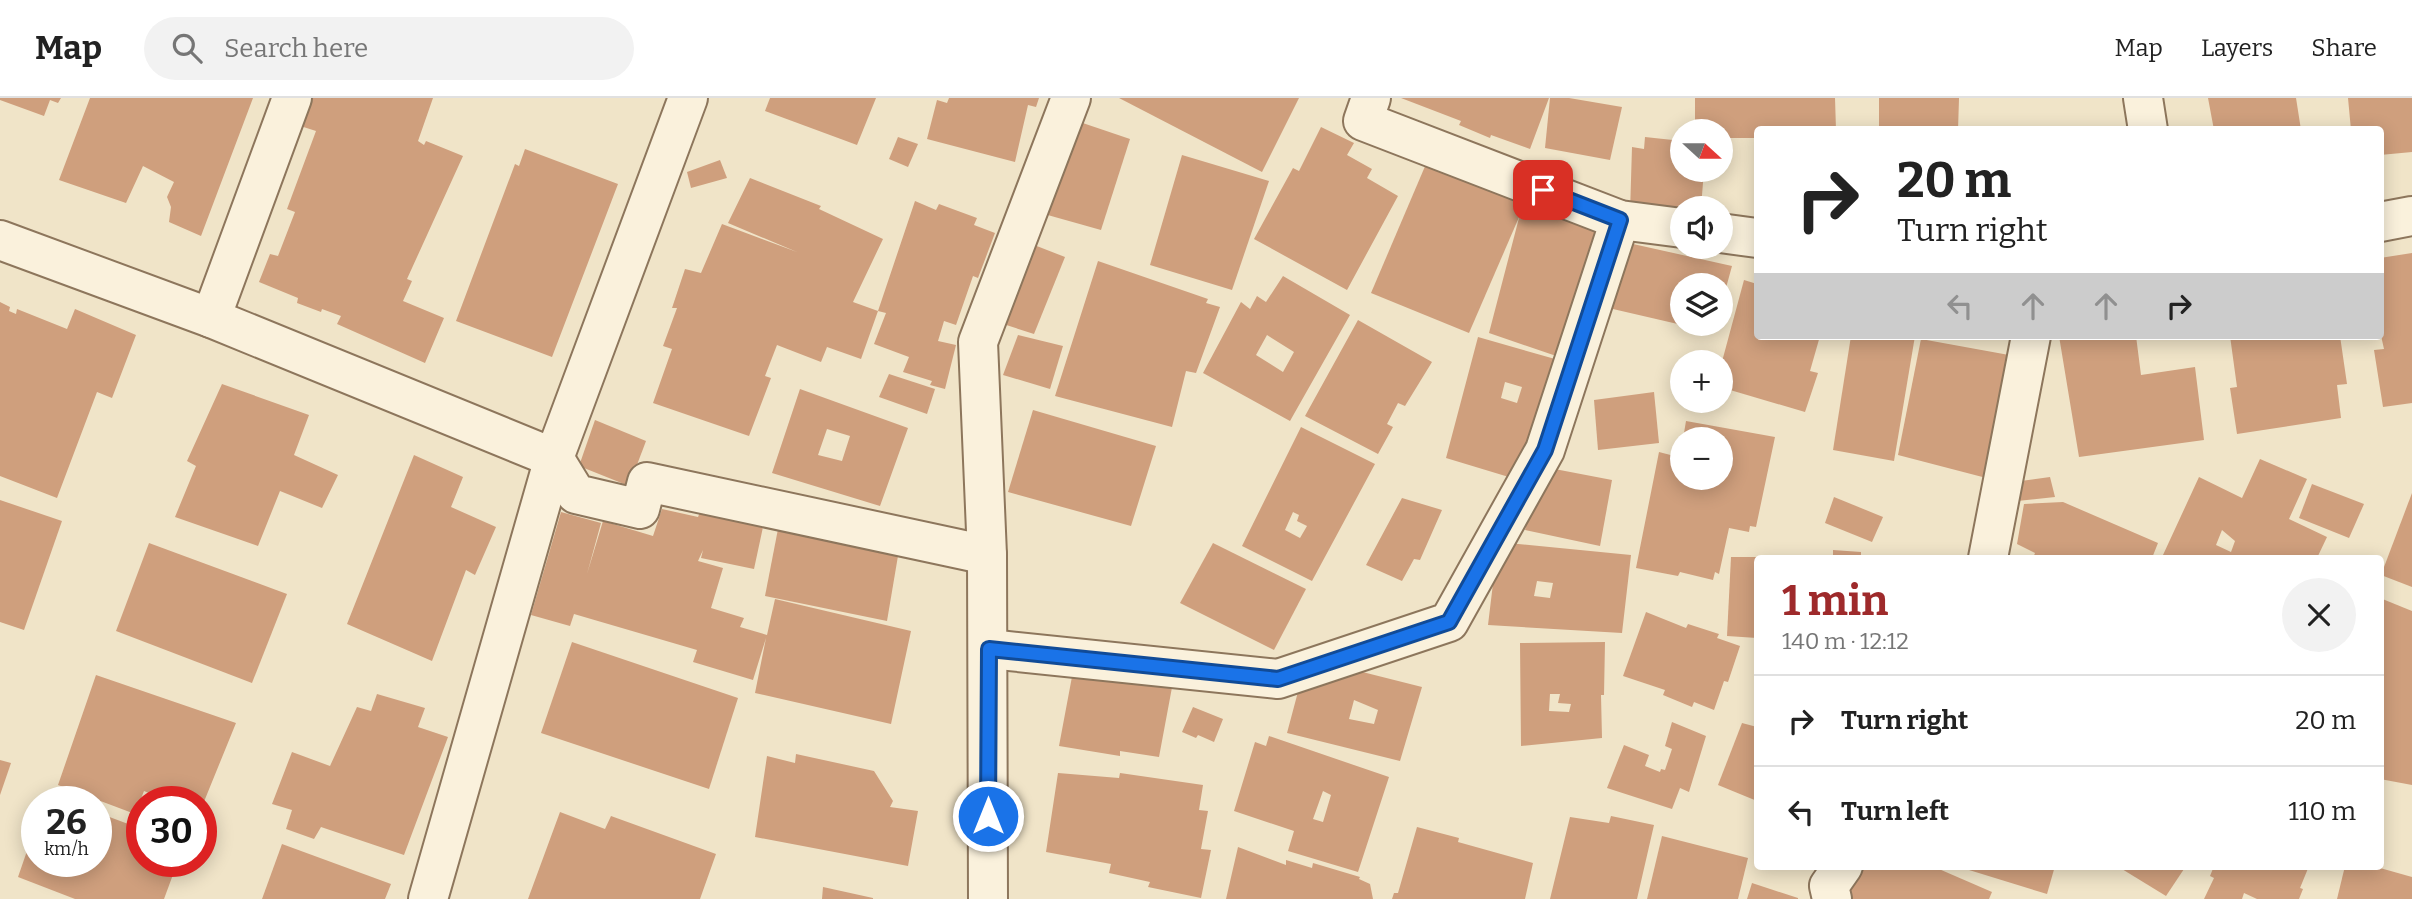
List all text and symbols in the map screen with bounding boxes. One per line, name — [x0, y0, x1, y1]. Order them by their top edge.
search box — [144, 17, 634, 80]
text: Map — [35, 28, 102, 68]
icon: search — [168, 29, 206, 67]
text: Search here — [224, 33, 368, 64]
text: Map — [2115, 34, 2163, 62]
text: Layers — [2201, 34, 2273, 62]
text: Share — [2311, 34, 2377, 62]
north arrow — [1670, 119, 1732, 182]
map controls — [1670, 119, 1733, 490]
text: 20 m — [1897, 151, 2011, 210]
icon: right — [1782, 154, 1873, 245]
pin — [1513, 160, 1573, 220]
icon: arrive — [1524, 171, 1562, 209]
button: sound — [1670, 196, 1733, 259]
text: Turn right — [1897, 211, 2048, 249]
button: layers — [1670, 273, 1733, 336]
icon: left — [1941, 287, 1979, 325]
icon: ahead — [2014, 287, 2052, 325]
icon: ahead — [2087, 287, 2125, 325]
icon: right — [2160, 287, 2198, 325]
button: + — [1670, 350, 1733, 413]
button: − — [1670, 427, 1733, 490]
text: 1 min — [1782, 576, 1888, 626]
button: close — [2282, 578, 2356, 652]
text: 140 m · 12:12 — [1782, 627, 1909, 655]
icon: right — [1782, 702, 1820, 740]
text: Turn right — [1841, 705, 1968, 736]
text: 20 m — [2295, 705, 2356, 736]
position arrow — [951, 779, 1025, 853]
speed limit sign: 30 — [126, 786, 217, 877]
icon: left — [1782, 793, 1820, 831]
text: Turn left — [1841, 796, 1949, 827]
text: 110 m — [2288, 796, 2356, 827]
text: 26 — [46, 801, 87, 843]
text: km/h — [44, 838, 89, 860]

